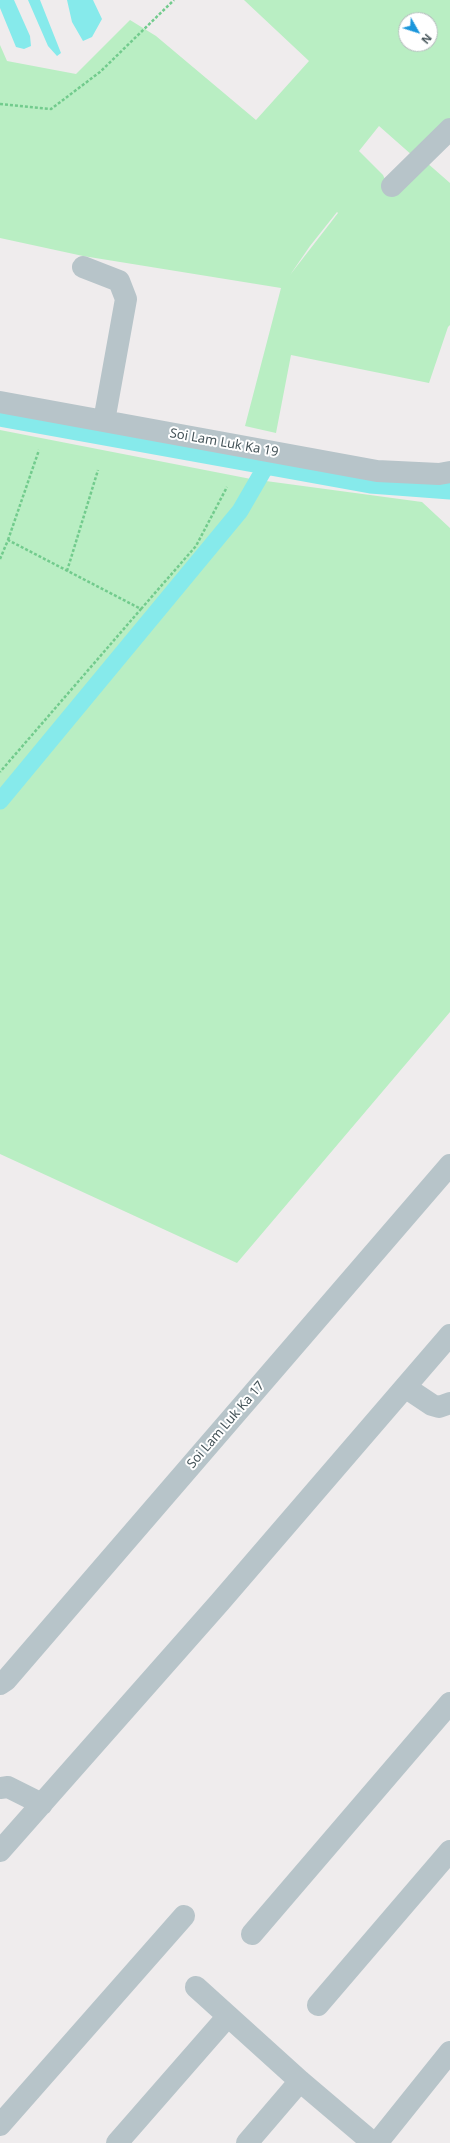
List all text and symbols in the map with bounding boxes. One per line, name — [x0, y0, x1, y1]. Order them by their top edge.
north arrow — [398, 12, 438, 52]
text: N — [418, 31, 436, 47]
street label: Soi Lam Luk Ka 19 — [168, 426, 280, 460]
street label: Soi Lam Luk Ka 17 — [184, 1378, 268, 1472]

